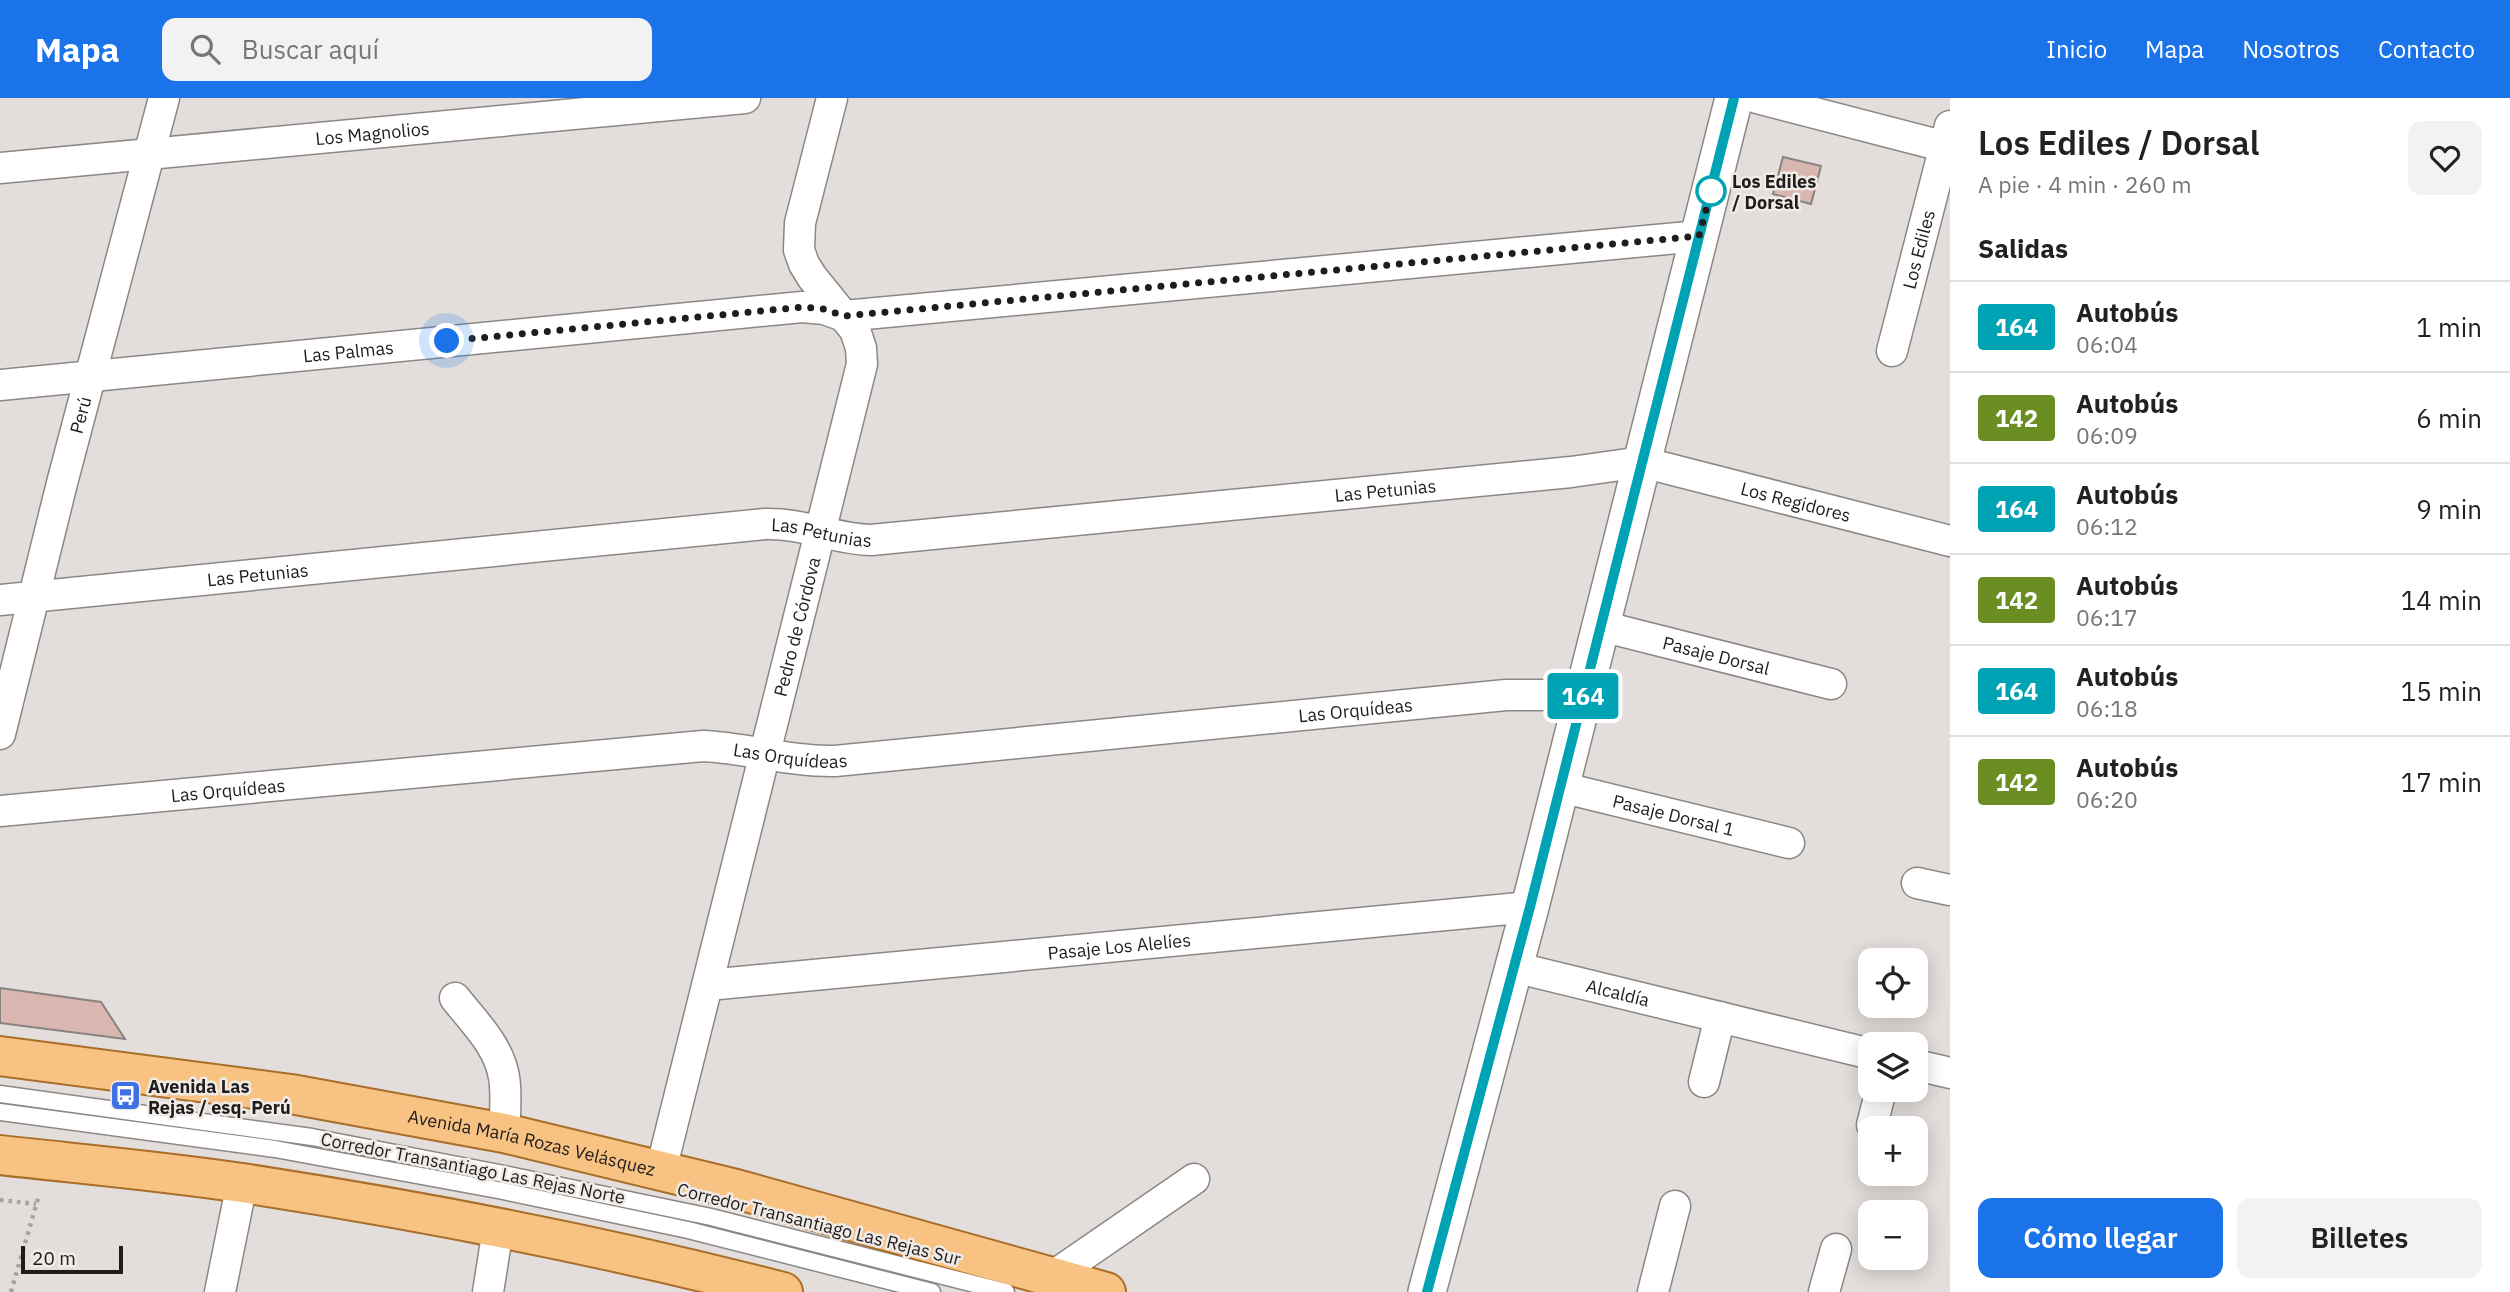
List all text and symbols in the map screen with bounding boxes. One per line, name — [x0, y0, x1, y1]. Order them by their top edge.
search box — [162, 18, 652, 81]
text: Mapa — [35, 28, 120, 71]
icon: search — [186, 30, 224, 68]
text: Buscar aquí — [242, 32, 379, 66]
text: Inicio — [2046, 33, 2107, 65]
text: Mapa — [2145, 33, 2204, 65]
text: Nosotros — [2242, 33, 2340, 65]
text: Contacto — [2378, 33, 2475, 65]
street label: Los Magnolios — [314, 116, 430, 150]
text: Los Ediles / Dorsal — [1978, 121, 2260, 164]
button: heart — [2408, 121, 2482, 195]
text: A pie · 4 min · 260 m — [1978, 169, 2192, 199]
place label: Los Ediles / Dorsal — [1732, 170, 1816, 214]
marker: Los Ediles / Dorsal — [1696, 176, 1726, 206]
street label: Los Ediles — [1897, 207, 1939, 291]
text: Salidas — [1978, 231, 2068, 265]
text: Autobús — [2076, 295, 2178, 329]
text: 1 min — [2416, 310, 2482, 344]
text: 164 — [1995, 311, 2038, 343]
your location — [429, 323, 464, 358]
text: 06:04 — [2076, 329, 2138, 359]
street label: Las Palmas — [302, 335, 395, 367]
text: Autobús — [2076, 386, 2178, 420]
street label: Perú — [64, 394, 96, 436]
text: 6 min — [2416, 401, 2482, 435]
text: 142 — [1995, 402, 2038, 434]
text: 06:09 — [2076, 420, 2138, 450]
street label: Las Petunias — [1334, 474, 1437, 506]
street label: Los Regidores — [1738, 476, 1853, 527]
text: Autobús — [2076, 477, 2178, 511]
text: 9 min — [2416, 492, 2482, 526]
text: 164 — [1995, 493, 2038, 525]
text: 06:12 — [2076, 511, 2138, 541]
street label: Las Petunias — [771, 512, 872, 552]
street label: Pedro de Córdova — [768, 554, 825, 699]
street label: Las Petunias — [206, 558, 310, 591]
text: Autobús — [2076, 568, 2178, 602]
text: 14 min — [2401, 583, 2482, 617]
text: 142 — [1995, 584, 2038, 616]
text: 06:17 — [2076, 602, 2138, 632]
street label: Pasaje Dorsal — [1660, 631, 1772, 680]
text: Autobús — [2076, 659, 2178, 693]
line badge: 164 — [1543, 673, 1623, 719]
text: 15 min — [2401, 674, 2482, 708]
text: 164 — [1995, 675, 2038, 707]
text: 164 — [1561, 680, 1605, 712]
street label: Las Orquídeas — [1297, 693, 1414, 727]
text: 06:18 — [2076, 693, 2138, 723]
street label: Las Orquídeas — [732, 738, 848, 773]
text: Autobús — [2076, 750, 2178, 784]
text: 17 min — [2401, 765, 2482, 799]
text: 142 — [1995, 766, 2038, 798]
street label: Las Orquídeas — [170, 773, 286, 807]
text: 06:20 — [2076, 784, 2138, 814]
street label: Pasaje Dorsal 1 — [1610, 789, 1737, 841]
street label: Pasaje Los Alelíes — [1046, 928, 1192, 964]
map controls — [1858, 948, 1928, 1270]
button: locate — [1858, 948, 1928, 1018]
street label: Alcaldía — [1584, 974, 1652, 1011]
button: layers — [1858, 1032, 1928, 1102]
place label: Avenida Las Rejas / esq. Perú — [148, 1075, 291, 1119]
bus stop icon: Avenida Las Rejas / esq. Perú — [108, 1079, 142, 1113]
street label: Avenida María Rozas Velásquez — [406, 1104, 658, 1181]
button: + — [1858, 1116, 1928, 1186]
street label: Corredor Transantiago Las Rejas Norte — [319, 1127, 627, 1209]
street label: Corredor Transantiago Las Rejas Sur — [675, 1178, 964, 1271]
button: Cómo llegar — [1978, 1198, 2223, 1278]
button: Billetes — [2237, 1198, 2482, 1278]
button: − — [1858, 1200, 1928, 1270]
scale bar — [21, 1243, 122, 1275]
text: 20 m — [32, 1246, 76, 1270]

